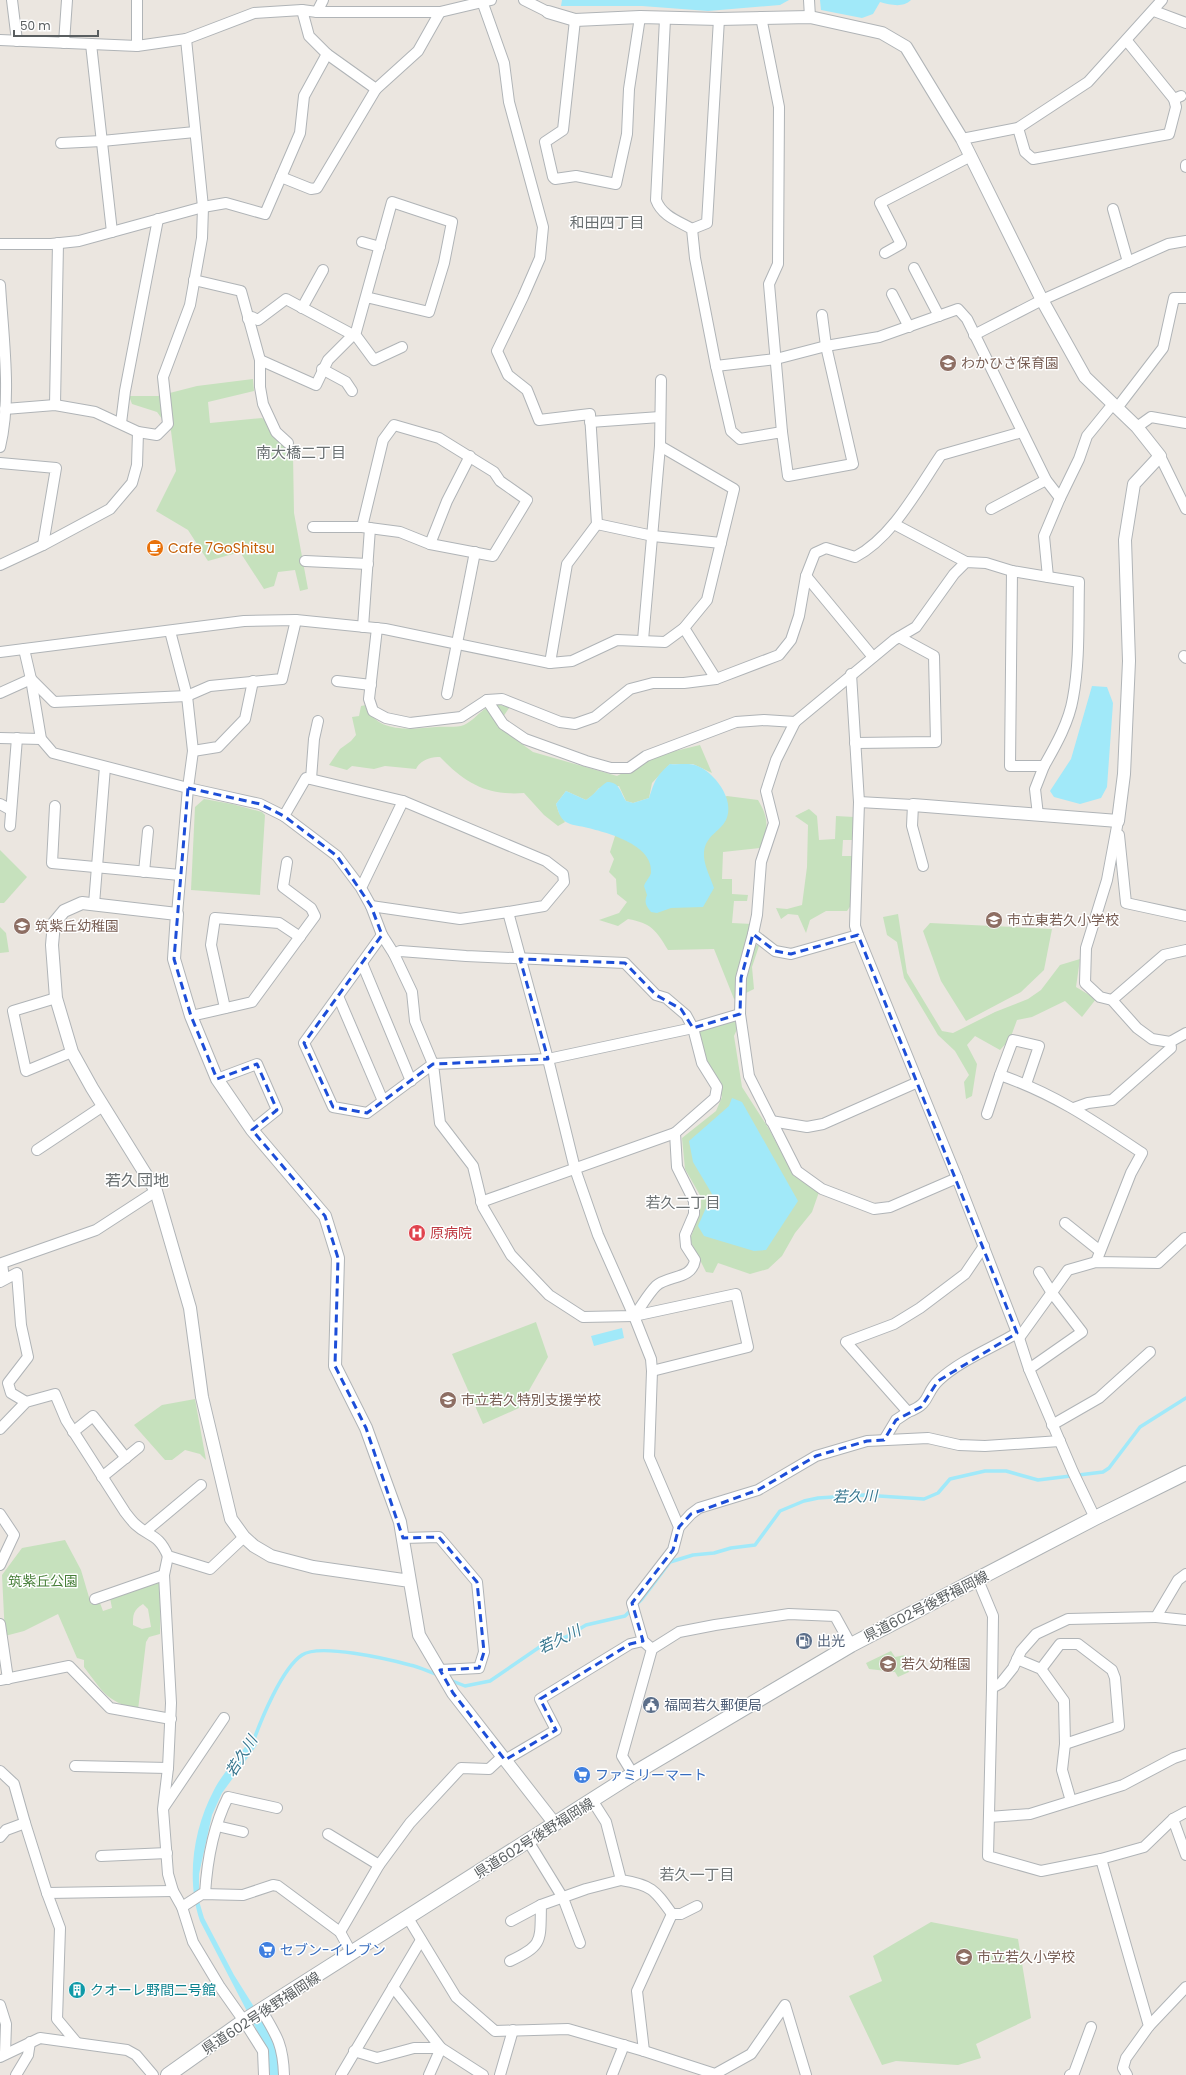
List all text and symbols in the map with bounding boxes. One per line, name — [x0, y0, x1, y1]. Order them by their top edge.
scale bar — [14, 12, 98, 38]
text: 50 m — [20, 17, 51, 34]
district label: 和田四丁目 — [569, 212, 645, 233]
school or university icon: わかひさ保育園 — [938, 353, 958, 373]
place label: わかひさ保育園 — [961, 353, 1059, 373]
district label: 南大橋二丁目 — [256, 442, 346, 463]
cafe icon: Cafe 7GoShitsu — [145, 538, 165, 558]
place label: Cafe 7GoShitsu — [168, 538, 275, 558]
school or university icon: 市立東若久小学校 — [984, 910, 1004, 930]
place label: 市立東若久小学校 — [1007, 910, 1119, 930]
school or university icon: 筑紫丘幼稚園 — [12, 916, 32, 936]
place label: 筑紫丘幼稚園 — [35, 916, 119, 936]
district label: 若久団地 — [105, 1169, 169, 1192]
district label: 若久二丁目 — [645, 1192, 721, 1213]
hospital icon: 原病院 — [407, 1223, 427, 1243]
place label: 原病院 — [430, 1223, 472, 1243]
school or university icon: 市立若久特別支援学校 — [438, 1390, 458, 1410]
place label: 市立若久特別支援学校 — [461, 1390, 601, 1410]
water label: 若久川 — [832, 1485, 880, 1507]
street label: 県道602号後野福岡線 — [860, 1566, 992, 1646]
park label: 筑紫丘公園 — [8, 1571, 78, 1591]
water label: 若久川 — [534, 1619, 586, 1658]
fuel station icon: 出光 — [794, 1631, 814, 1651]
place label: 出光 — [817, 1631, 845, 1651]
school or university icon: 若久幼稚園 — [878, 1654, 898, 1674]
place label: 若久幼稚園 — [901, 1654, 971, 1674]
public building icon: 福岡若久郵便局 — [641, 1695, 661, 1715]
place label: 福岡若久郵便局 — [664, 1695, 762, 1715]
water label: 若久川 — [220, 1730, 263, 1781]
supermarket icon: ファミリーマート — [572, 1765, 592, 1785]
place label: ファミリーマート — [595, 1765, 707, 1785]
street label: 県道602号後野福岡線 — [470, 1793, 598, 1883]
district label: 若久一丁目 — [659, 1864, 735, 1885]
supermarket icon: セブン-イレブン — [257, 1940, 277, 1960]
place label: セブン-イレブン — [280, 1940, 386, 1960]
school or university icon: 市立若久小学校 — [954, 1947, 974, 1967]
place label: 市立若久小学校 — [977, 1947, 1075, 1967]
street label: 県道602号後野福岡線 — [198, 1967, 324, 2059]
building icon: クオーレ野間二号館 — [67, 1980, 87, 2000]
place label: クオーレ野間二号館 — [90, 1980, 216, 2000]

